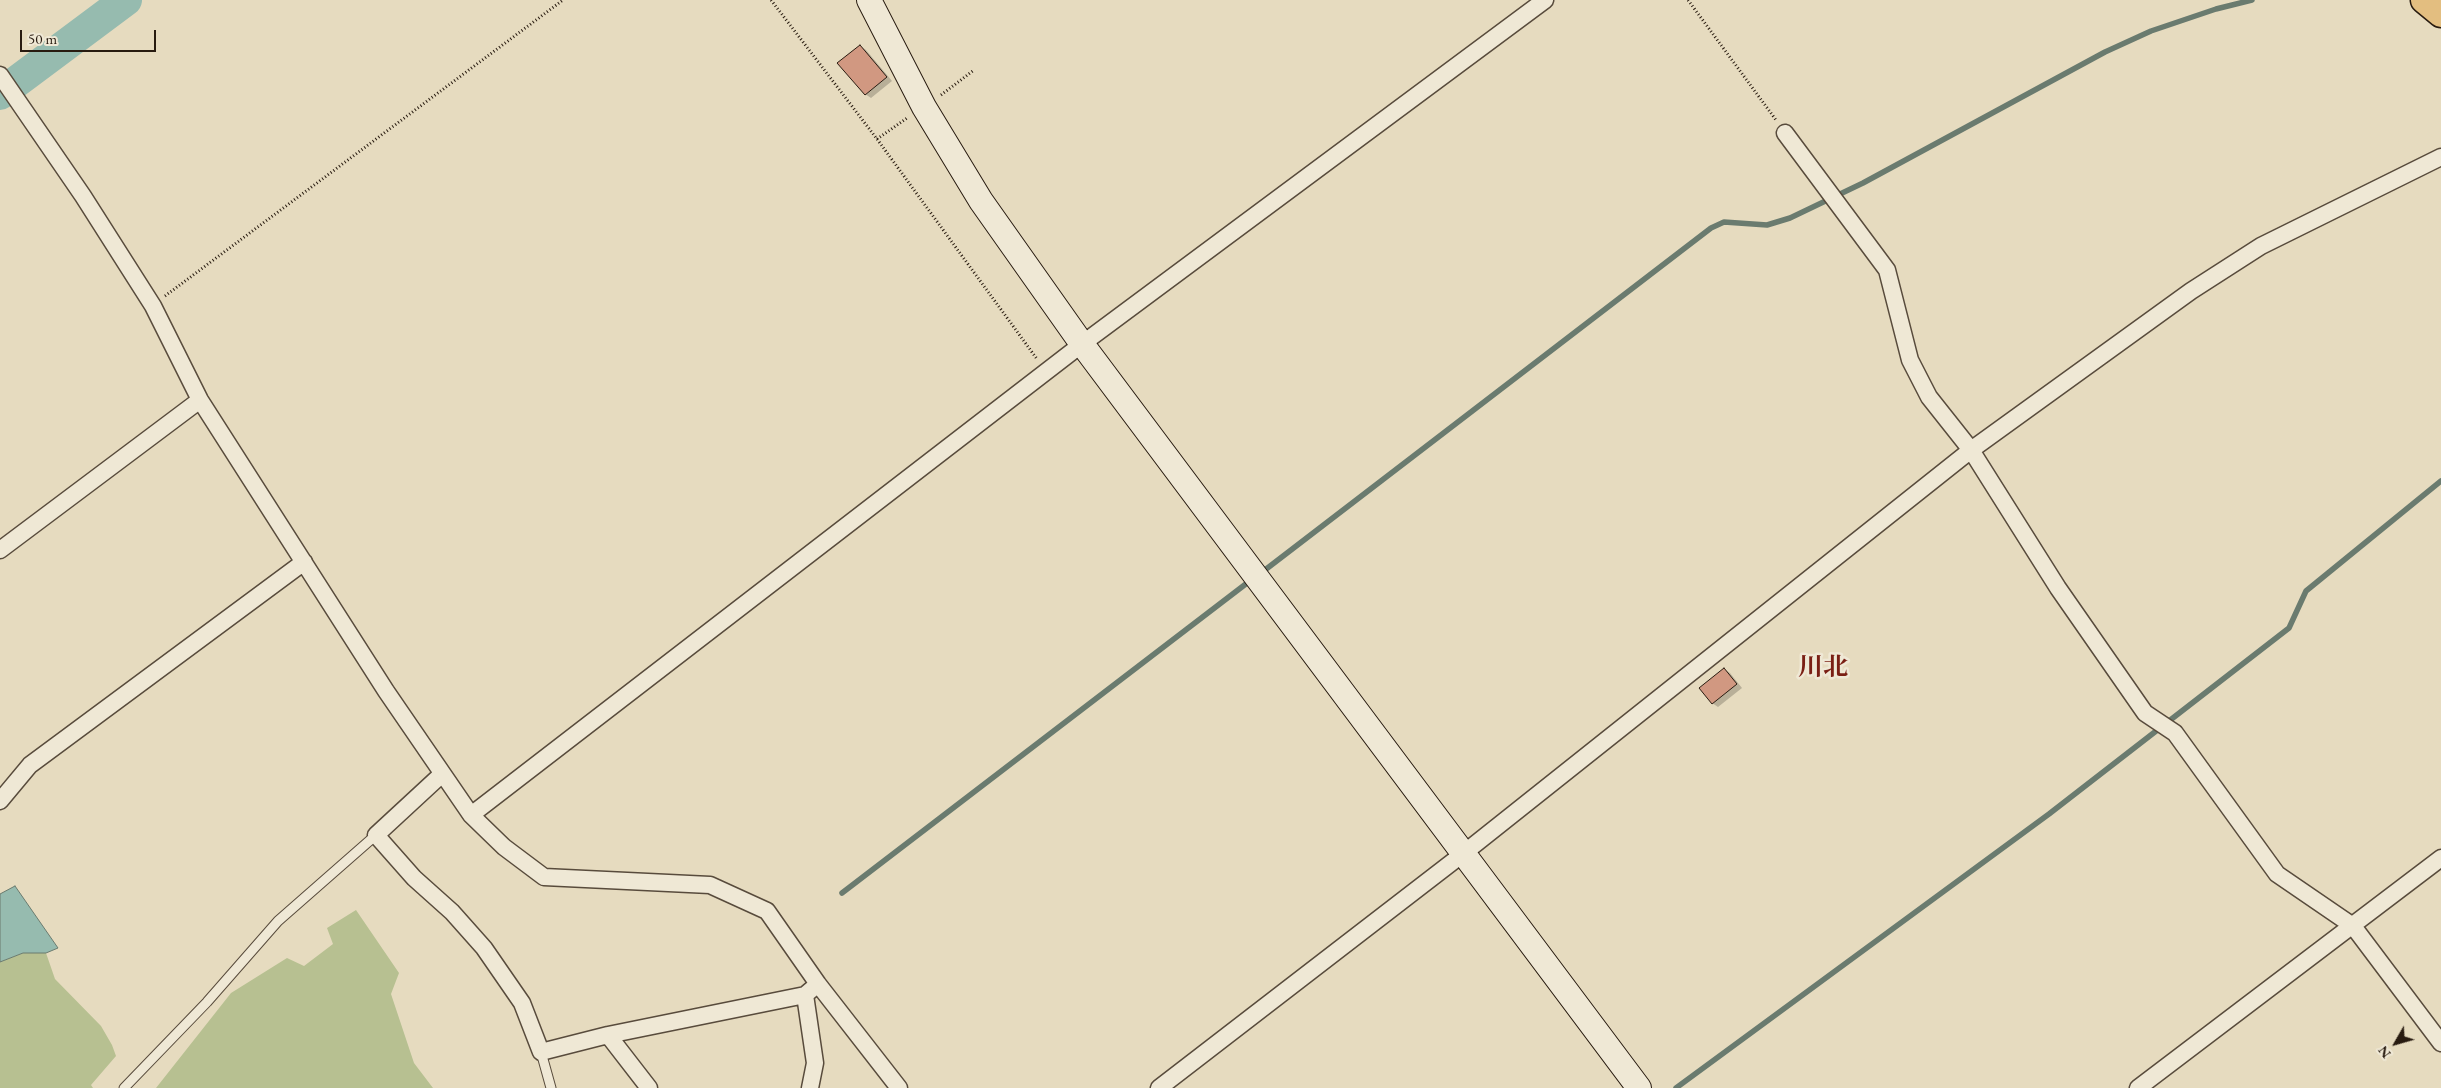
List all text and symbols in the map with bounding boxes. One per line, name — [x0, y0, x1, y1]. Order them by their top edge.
scale bar — [22, 20, 159, 52]
text: 50 m — [28, 29, 57, 48]
district label: 川北 — [1798, 653, 1848, 683]
north arrow — [2371, 1018, 2421, 1068]
text: N — [2374, 1042, 2395, 1062]

